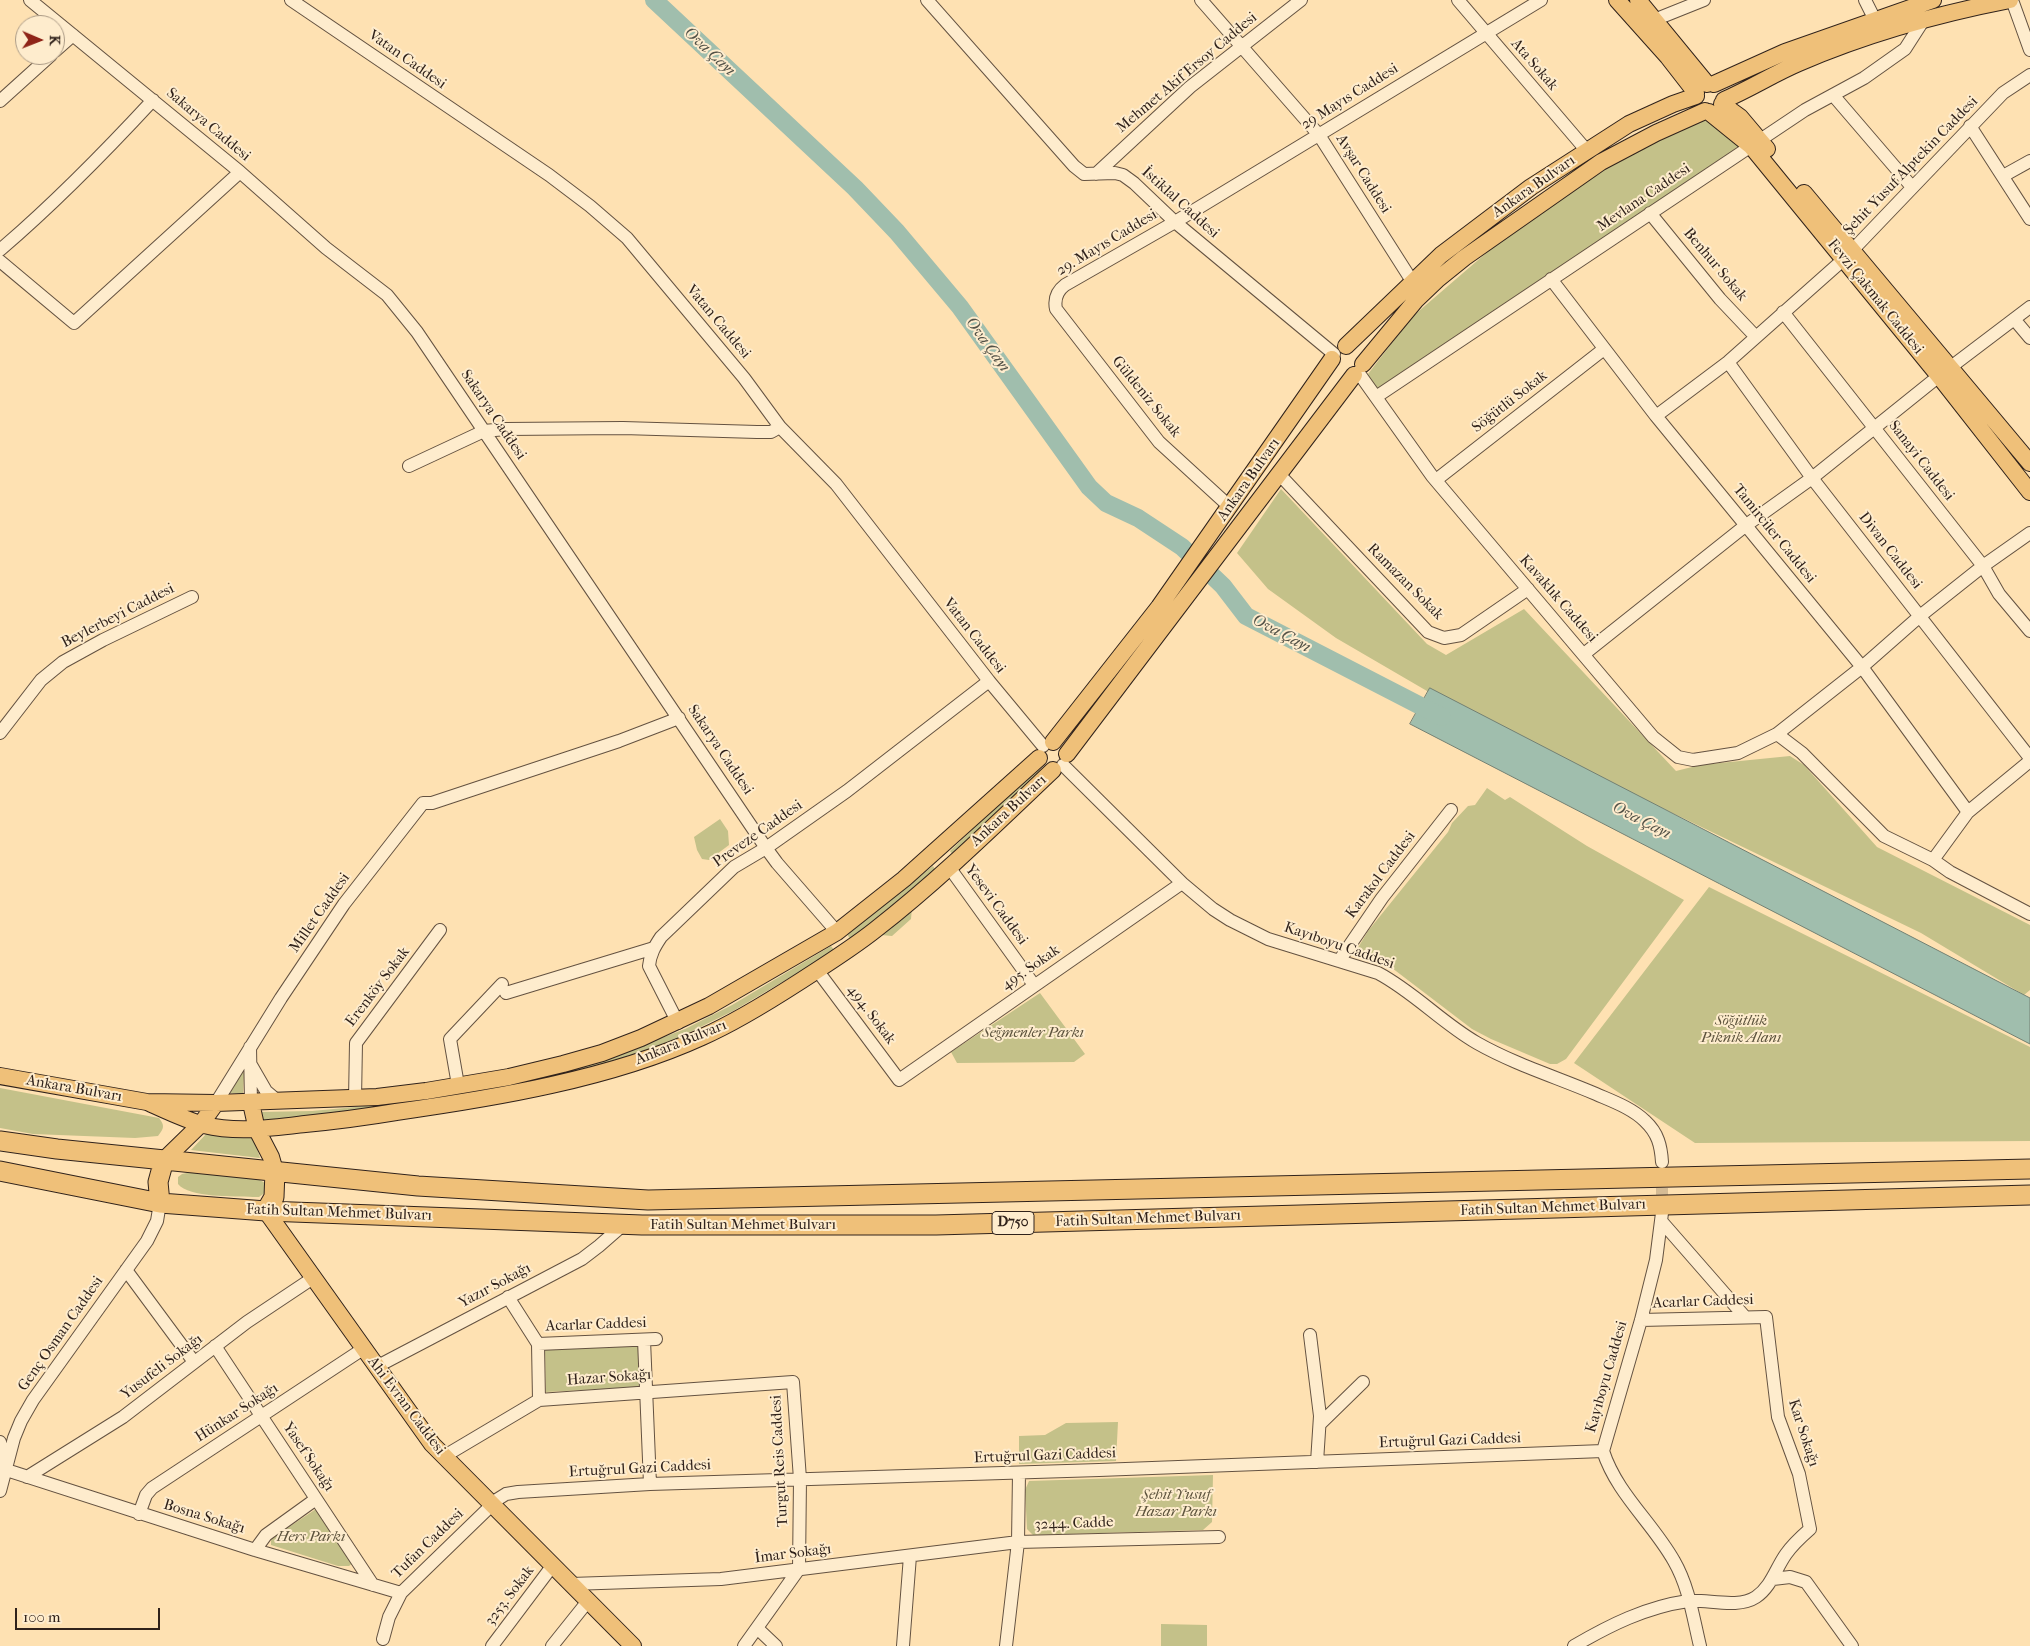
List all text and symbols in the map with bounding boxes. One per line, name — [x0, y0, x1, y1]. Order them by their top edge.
street label: Mehmet Akif Ersoy Caddesi — [1113, 9, 1261, 137]
north arrow — [15, 15, 65, 65]
water label: Ova Çayı — [679, 24, 739, 80]
street label: Vatan Caddesi — [365, 27, 449, 93]
text: K — [46, 35, 63, 45]
street label: Ata Sokak — [1507, 35, 1561, 95]
street label: 29 Mayıs Caddesi — [1298, 60, 1402, 134]
street label: Sakarya Caddesi — [162, 85, 254, 165]
street label: Şehit Yusuf Alptekin Caddesi — [1840, 93, 1982, 239]
street label: Avşar Caddesi — [1332, 131, 1394, 217]
street label: Ankara Bulvarı — [1489, 152, 1579, 222]
street label: Mevlana Caddesi — [1594, 160, 1694, 236]
street label: İstiklal Caddesi — [1138, 163, 1222, 243]
street label: 29. Mayıs Caddesi — [1053, 206, 1161, 280]
street label: Benhur Sokak — [1679, 225, 1751, 305]
street label: Fevzi Çakmak Caddesi — [1823, 236, 1927, 358]
street label: Vatan Caddesi — [682, 281, 754, 363]
water label: Ova Çayı — [961, 314, 1013, 376]
street label: Güldeniz Sokak — [1108, 353, 1184, 441]
street label: Sakarya Caddesi — [456, 367, 530, 463]
street label: Söğütlü Sokak — [1469, 367, 1551, 437]
street label: Sanayi Caddesi — [1884, 417, 1958, 505]
street label: Ankara Bulvarı — [1214, 435, 1284, 525]
street label: Tamirciler Caddesi — [1729, 481, 1819, 587]
street label: Divan Caddesi — [1854, 509, 1926, 593]
street label: Ramazan Sokak — [1363, 540, 1447, 624]
street label: Kavaklık Caddesi — [1515, 552, 1601, 646]
street label: Beylerbeyi Caddesi — [59, 580, 177, 652]
street label: Vatan Caddesi — [939, 595, 1009, 677]
water label: Ova Çayı — [1249, 611, 1313, 657]
street label: Sakarya Caddesi — [683, 702, 757, 798]
street label: Ankara Bulvarı — [967, 771, 1051, 851]
street label: Preveze Caddesi — [710, 796, 806, 872]
water label: Ova Çayı — [1609, 798, 1673, 844]
street label: Karakol Caddesi — [1342, 828, 1420, 922]
street label: Yesevi Caddesi — [961, 861, 1031, 949]
street label: Millet Caddesi — [286, 870, 354, 956]
street label: Kayıboyu Caddesi — [1281, 919, 1397, 973]
street label: 495. Sokak — [998, 941, 1064, 995]
street label: Erenköy Sokak — [342, 944, 414, 1030]
street label: 494. Sokak — [843, 982, 899, 1048]
park label: Söğütlük Piknik Alanı — [1701, 1012, 1781, 1047]
street label: Ankara Bulvarı — [633, 1017, 729, 1069]
park label: Seğmenler Parkı — [982, 1024, 1084, 1042]
street label: Ankara Bulvarı — [25, 1072, 123, 1106]
street label: Fatih Sultan Mehmet Bulvarı — [1460, 1196, 1646, 1220]
street label: Fatih Sultan Mehmet Bulvarı — [246, 1201, 432, 1225]
street label: Fatih Sultan Mehmet Bulvarı — [1055, 1207, 1241, 1231]
road number: D750 — [992, 1212, 1034, 1234]
street label: Fatih Sultan Mehmet Bulvarı — [650, 1216, 836, 1234]
street label: Yazır Sokağı — [456, 1260, 534, 1312]
street label: Genç Osman Caddesi — [15, 1273, 107, 1395]
street label: Acarlar Caddesi — [1652, 1291, 1754, 1313]
street label: Acarlar Caddesi — [545, 1314, 647, 1336]
street label: Kayıboyu Caddesi — [1582, 1319, 1632, 1435]
street label: Yusufeli Sokağı — [117, 1330, 207, 1404]
street label: Ahi Evran Caddesi — [363, 1353, 449, 1459]
street label: Hazar Sokağı — [566, 1366, 652, 1390]
street label: Hünkar Sokağı — [192, 1379, 282, 1447]
street label: Turgut Reis Caddesi — [768, 1395, 792, 1527]
street label: Kar Sokağı — [1784, 1397, 1822, 1469]
street label: Yasef Sokağı — [278, 1419, 338, 1495]
street label: Ertuğrul Gazi Caddesi — [1379, 1430, 1521, 1452]
street label: Ertuğrul Gazi Caddesi — [974, 1445, 1116, 1467]
street label: Ertuğrul Gazi Caddesi — [568, 1456, 712, 1482]
park label: Şehit Yusuf Hazar Parkı — [1135, 1486, 1217, 1521]
street label: Bosna Sokağı — [161, 1496, 247, 1538]
street label: Tufan Caddesi — [388, 1505, 468, 1583]
street label: 3244. Cadde — [1034, 1514, 1114, 1534]
park label: Hers Parkı — [277, 1528, 345, 1546]
street label: İmar Sokağı — [754, 1540, 832, 1568]
street label: 3253. Sokak — [482, 1563, 538, 1629]
scale bar — [18, 1598, 162, 1630]
text: 100 m — [23, 1608, 61, 1626]

